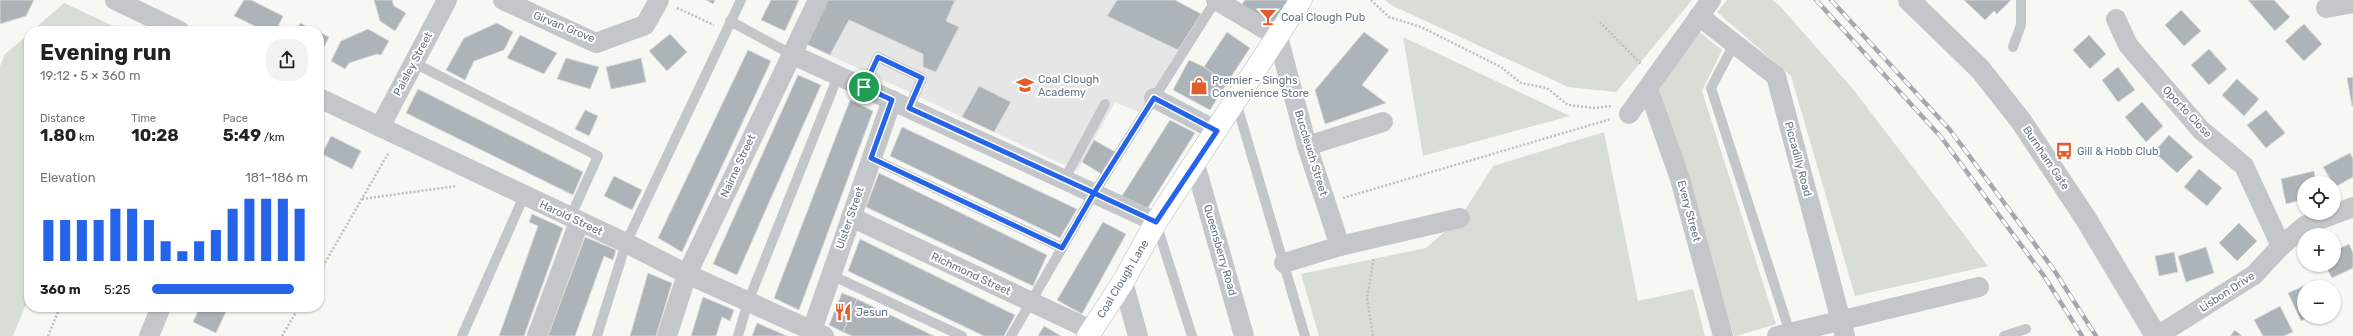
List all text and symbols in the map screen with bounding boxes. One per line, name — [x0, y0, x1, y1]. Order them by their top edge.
bar icon: Coal Clough Pub — [1258, 7, 1278, 27]
street label: Girvan Grove — [531, 9, 597, 45]
place label: Coal Clough Pub — [1281, 11, 1365, 24]
street label: Paisley Street — [391, 29, 436, 98]
text: Evening run — [40, 39, 171, 66]
button: share — [266, 39, 308, 81]
text: 19:12 · 5 × 360 m — [40, 68, 140, 83]
pin — [847, 70, 881, 104]
place label: Coal Clough Academy — [1038, 73, 1099, 99]
place label: Premier - Singhs Convenience Store — [1212, 74, 1309, 100]
school or university icon: Coal Clough Academy — [1015, 75, 1035, 95]
icon: arrive — [853, 76, 875, 98]
shop icon: Premier - Singhs Convenience Store — [1189, 76, 1209, 96]
street label: Oporto Close — [2160, 83, 2214, 141]
street label: Buccleuch Street — [1292, 109, 1330, 198]
text: Distance — [40, 112, 85, 125]
text: Time — [131, 112, 156, 125]
text: Pace — [223, 112, 248, 125]
street label: Piccadilly Road — [1782, 120, 1814, 198]
street label: Burnham Gate — [2020, 124, 2072, 192]
text: 1.80 — [40, 125, 76, 145]
text: 10:28 — [131, 125, 179, 145]
text: 5:49 — [223, 125, 261, 145]
text: km — [76, 131, 94, 144]
text: /km — [261, 131, 285, 144]
street label: Nairne Street — [718, 132, 759, 200]
bus stop icon: Gill & Hobb Club — [2054, 141, 2074, 161]
place label: Gill & Hobb Club — [2077, 145, 2159, 158]
text: Elevation — [40, 170, 96, 185]
text: 181–186 m — [245, 170, 308, 185]
map controls — [2297, 176, 2341, 324]
button: locate — [2297, 176, 2341, 220]
street label: Every Street — [1675, 179, 1704, 244]
street label: Ulster Street — [833, 185, 867, 251]
street label: Harold Street — [537, 198, 605, 239]
street label: Queensberry Road — [1201, 203, 1239, 297]
button: + — [2297, 228, 2341, 272]
street label: Coal Clough Lane — [1094, 237, 1152, 321]
street label: Richmond Street — [929, 250, 1014, 298]
street label: Lisbon Drive — [2197, 269, 2257, 315]
button: − — [2297, 280, 2341, 324]
text: 360 m — [40, 282, 81, 297]
text: 5:25 — [104, 282, 130, 297]
restaurant icon: Jesun — [833, 302, 853, 322]
place label: Jesun — [856, 306, 888, 319]

